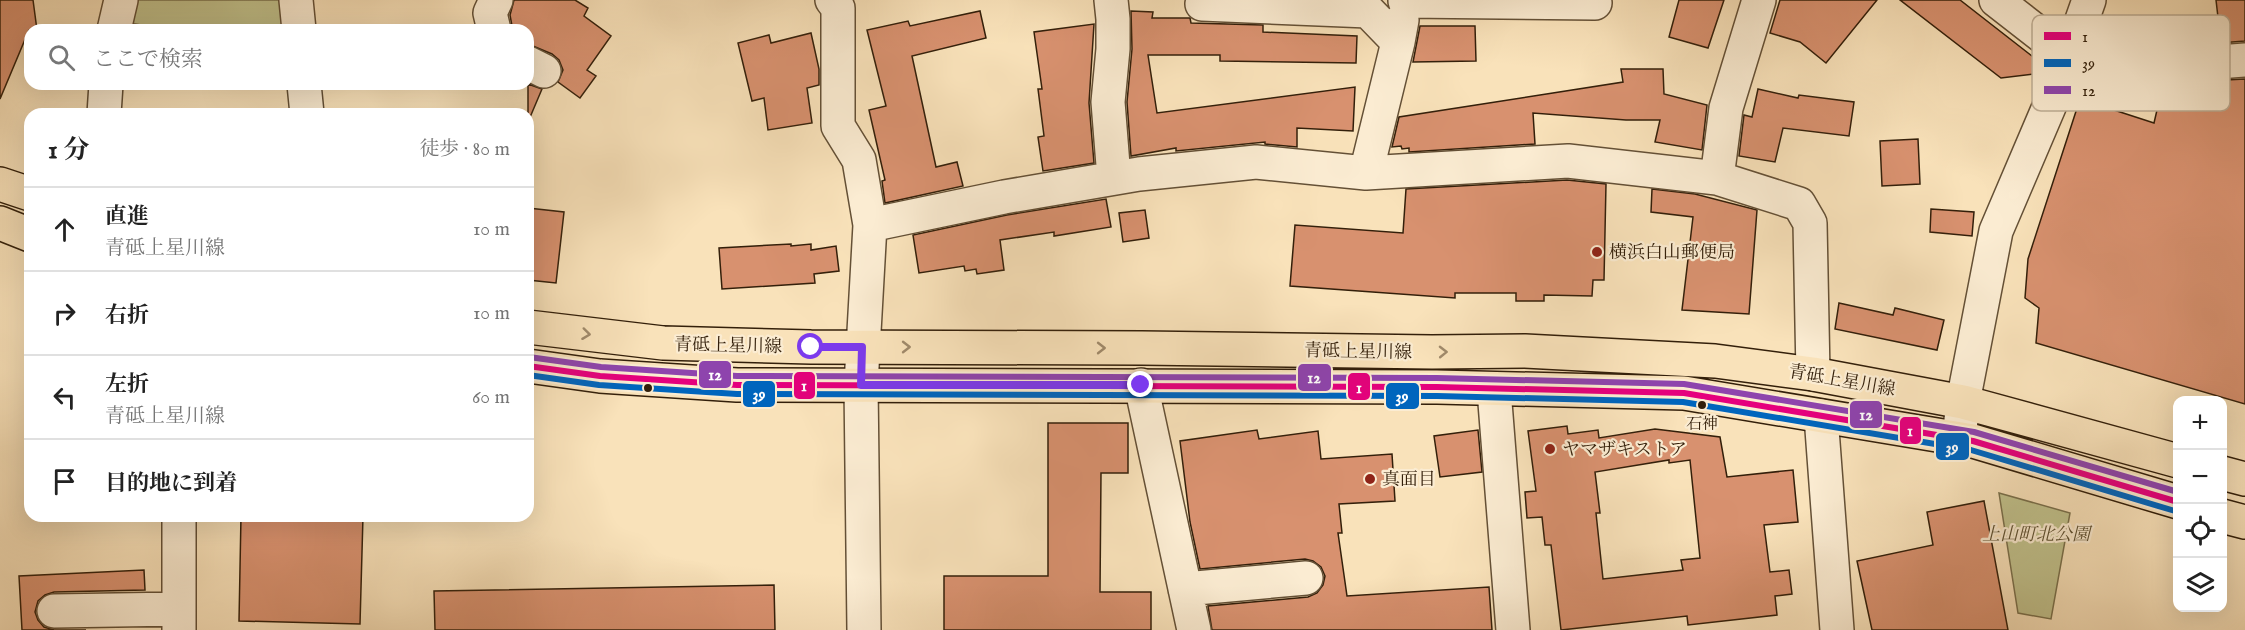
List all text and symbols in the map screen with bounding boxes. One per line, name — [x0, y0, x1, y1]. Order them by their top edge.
legend — [2032, 15, 2230, 111]
search box — [24, 24, 534, 90]
text: 1 — [2082, 28, 2088, 48]
icon: search — [45, 41, 78, 74]
text: ここで検索 — [93, 46, 203, 74]
text: 39 — [2082, 55, 2095, 75]
text: 12 — [2082, 82, 2095, 102]
text: 1 分 — [48, 134, 89, 167]
text: 徒歩 · 80 m — [419, 137, 510, 162]
text: 直進 — [105, 203, 149, 231]
icon: ahead — [48, 213, 81, 246]
text: 10 m — [473, 217, 510, 242]
text: 青砥上星川線 — [105, 236, 225, 261]
place label: 横浜白山郵便局 — [1609, 242, 1735, 265]
marker: 横浜白山郵便局 — [1590, 245, 1604, 259]
icon: right — [48, 297, 81, 330]
text: 10 m — [473, 301, 510, 326]
text: 右折 — [105, 302, 149, 330]
one-way arrow — [581, 327, 591, 340]
route start — [797, 333, 823, 359]
street label: 青砥上星川線 — [674, 334, 782, 359]
street label: 青砥上星川線 — [1304, 340, 1412, 365]
one-way arrow — [902, 341, 911, 353]
one-way arrow — [1097, 342, 1106, 354]
one-way arrow — [1439, 346, 1448, 358]
line badge: 12 — [698, 360, 732, 389]
street label: 青砥上星川線 — [1787, 361, 1897, 402]
line badge: 12 — [1297, 363, 1332, 392]
text: 12 — [708, 366, 722, 386]
text: 12 — [1307, 369, 1321, 389]
text: 左折 — [105, 371, 149, 399]
line badge: 1 — [793, 371, 816, 400]
route end — [1127, 371, 1153, 397]
line badge: 1 — [1347, 372, 1371, 401]
text: 1 — [801, 377, 807, 397]
text: 1 — [1356, 379, 1362, 399]
line badge: 39 — [742, 380, 776, 408]
icon: left — [48, 381, 81, 414]
unlabelled marker — [642, 382, 654, 394]
line badge: 39 — [1385, 382, 1420, 410]
text: 60 m — [472, 385, 510, 410]
text: 39 — [753, 386, 765, 406]
text: 39 — [1396, 388, 1408, 408]
map controls — [2173, 396, 2227, 612]
button: + — [2173, 396, 2227, 450]
marker: 石神 — [1696, 399, 1708, 411]
line badge: 12 — [1849, 400, 1883, 429]
text: 青砥上星川線 — [105, 404, 225, 429]
text: 12 — [1859, 406, 1873, 426]
place label: 石神 — [1686, 415, 1718, 435]
line badge: 1 — [1899, 416, 1922, 445]
text: 1 — [1907, 422, 1913, 442]
line badge: 39 — [1935, 432, 1970, 461]
place label: ヤマザキストア — [1562, 439, 1687, 462]
text: 39 — [1946, 439, 1958, 459]
marker: ヤマザキストア — [1543, 442, 1557, 456]
button: − — [2173, 450, 2227, 504]
icon: arrive — [48, 465, 81, 498]
place label: 真面目 — [1382, 469, 1436, 492]
text: 目的地に到着 — [105, 470, 237, 498]
marker: 真面目 — [1363, 472, 1377, 486]
button: locate — [2173, 504, 2227, 558]
park label: 上山町北公園 — [1982, 524, 2093, 547]
button: layers — [2173, 558, 2227, 612]

